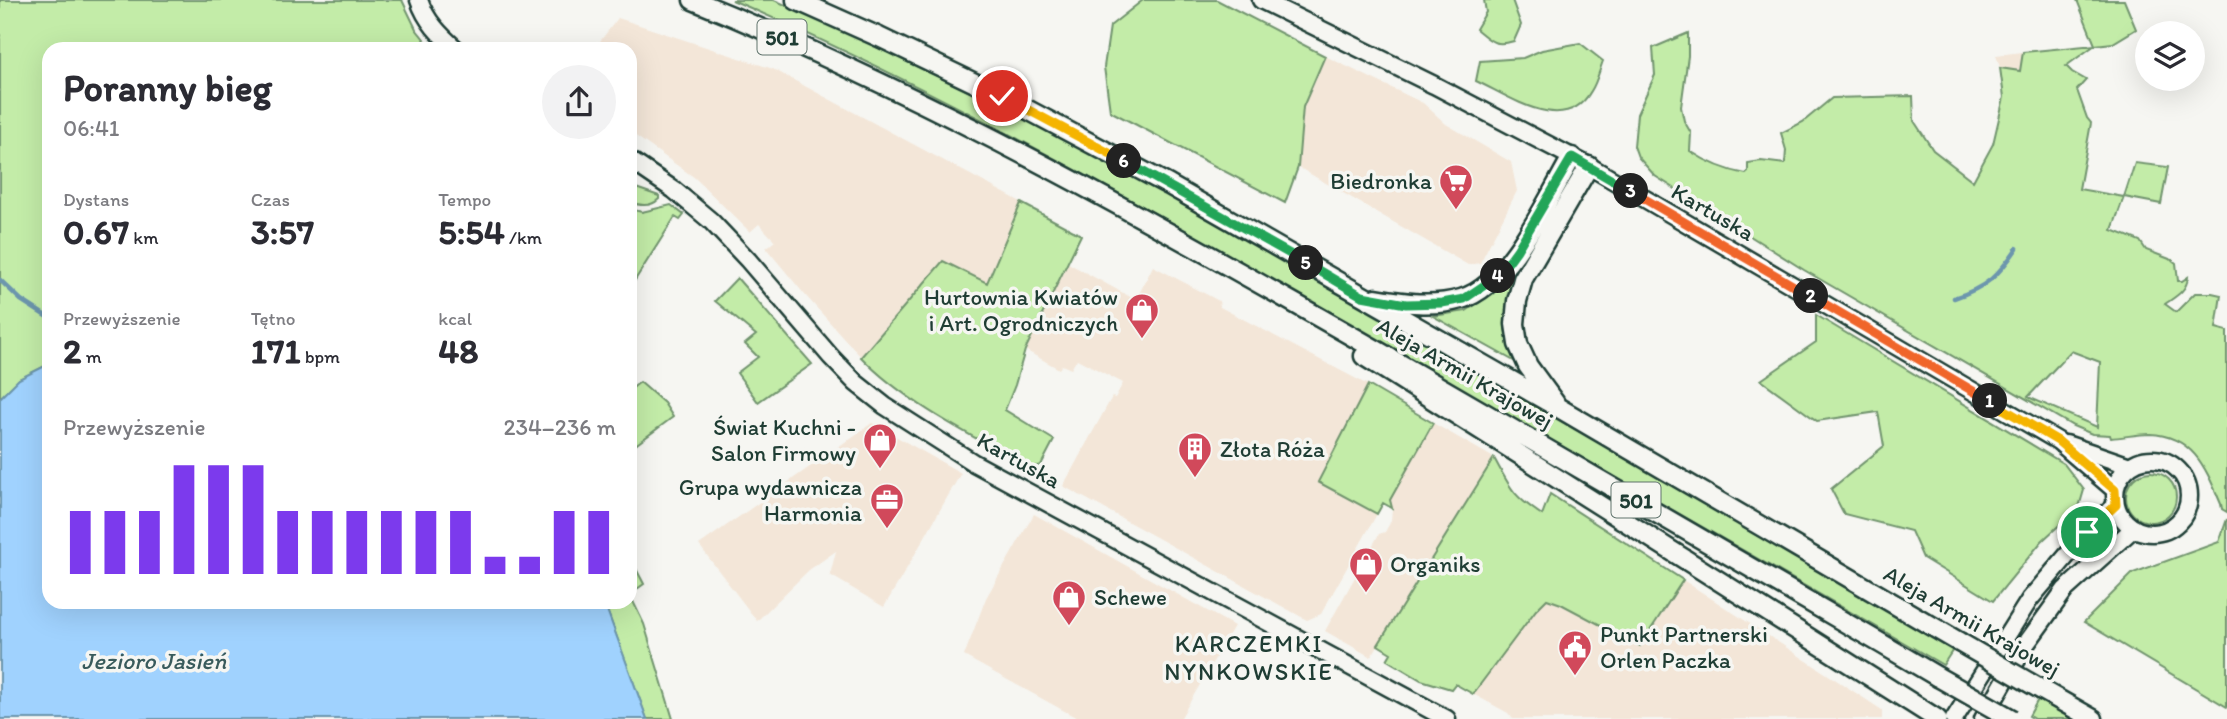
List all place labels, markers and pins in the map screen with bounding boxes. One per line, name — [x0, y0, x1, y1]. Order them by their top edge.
pin — [972, 66, 1032, 126]
pin: 6 — [1106, 144, 1142, 178]
supermarket icon: Biedronka — [1437, 162, 1475, 211]
place label: Biedronka — [1330, 167, 1432, 195]
pin: 3 — [1614, 174, 1648, 208]
pin: 5 — [1288, 246, 1324, 280]
pin: 4 — [1480, 258, 1516, 294]
pin: 2 — [1794, 278, 1828, 314]
place label: Hurtownia Kwiatów i Art. Ogrodniczych — [924, 283, 1118, 337]
shop icon: Hurtownia Kwiatów i Art. Ogrodniczych — [1123, 291, 1161, 340]
pin: 1 — [1972, 384, 2008, 418]
place label: Świat Kuchni - Salon Firmowy — [711, 413, 856, 467]
shop icon: Świat Kuchni - Salon Firmowy — [861, 421, 899, 470]
building icon: Złota Róża — [1176, 430, 1214, 479]
place label: Złota Róża — [1220, 435, 1325, 463]
place label: Grupa wydawnicza Harmonia — [679, 473, 862, 527]
office icon: Grupa wydawnicza Harmonia — [868, 481, 906, 530]
pin — [2057, 502, 2117, 562]
shop icon: Organiks — [1347, 545, 1385, 594]
place label: Organiks — [1390, 550, 1481, 578]
shop icon: Schewe — [1050, 578, 1088, 627]
place label: Schewe — [1094, 583, 1167, 611]
place label: Punkt Partnerski Orlen Paczka — [1600, 620, 1768, 674]
public building icon: Punkt Partnerski Orlen Paczka — [1556, 628, 1594, 677]

